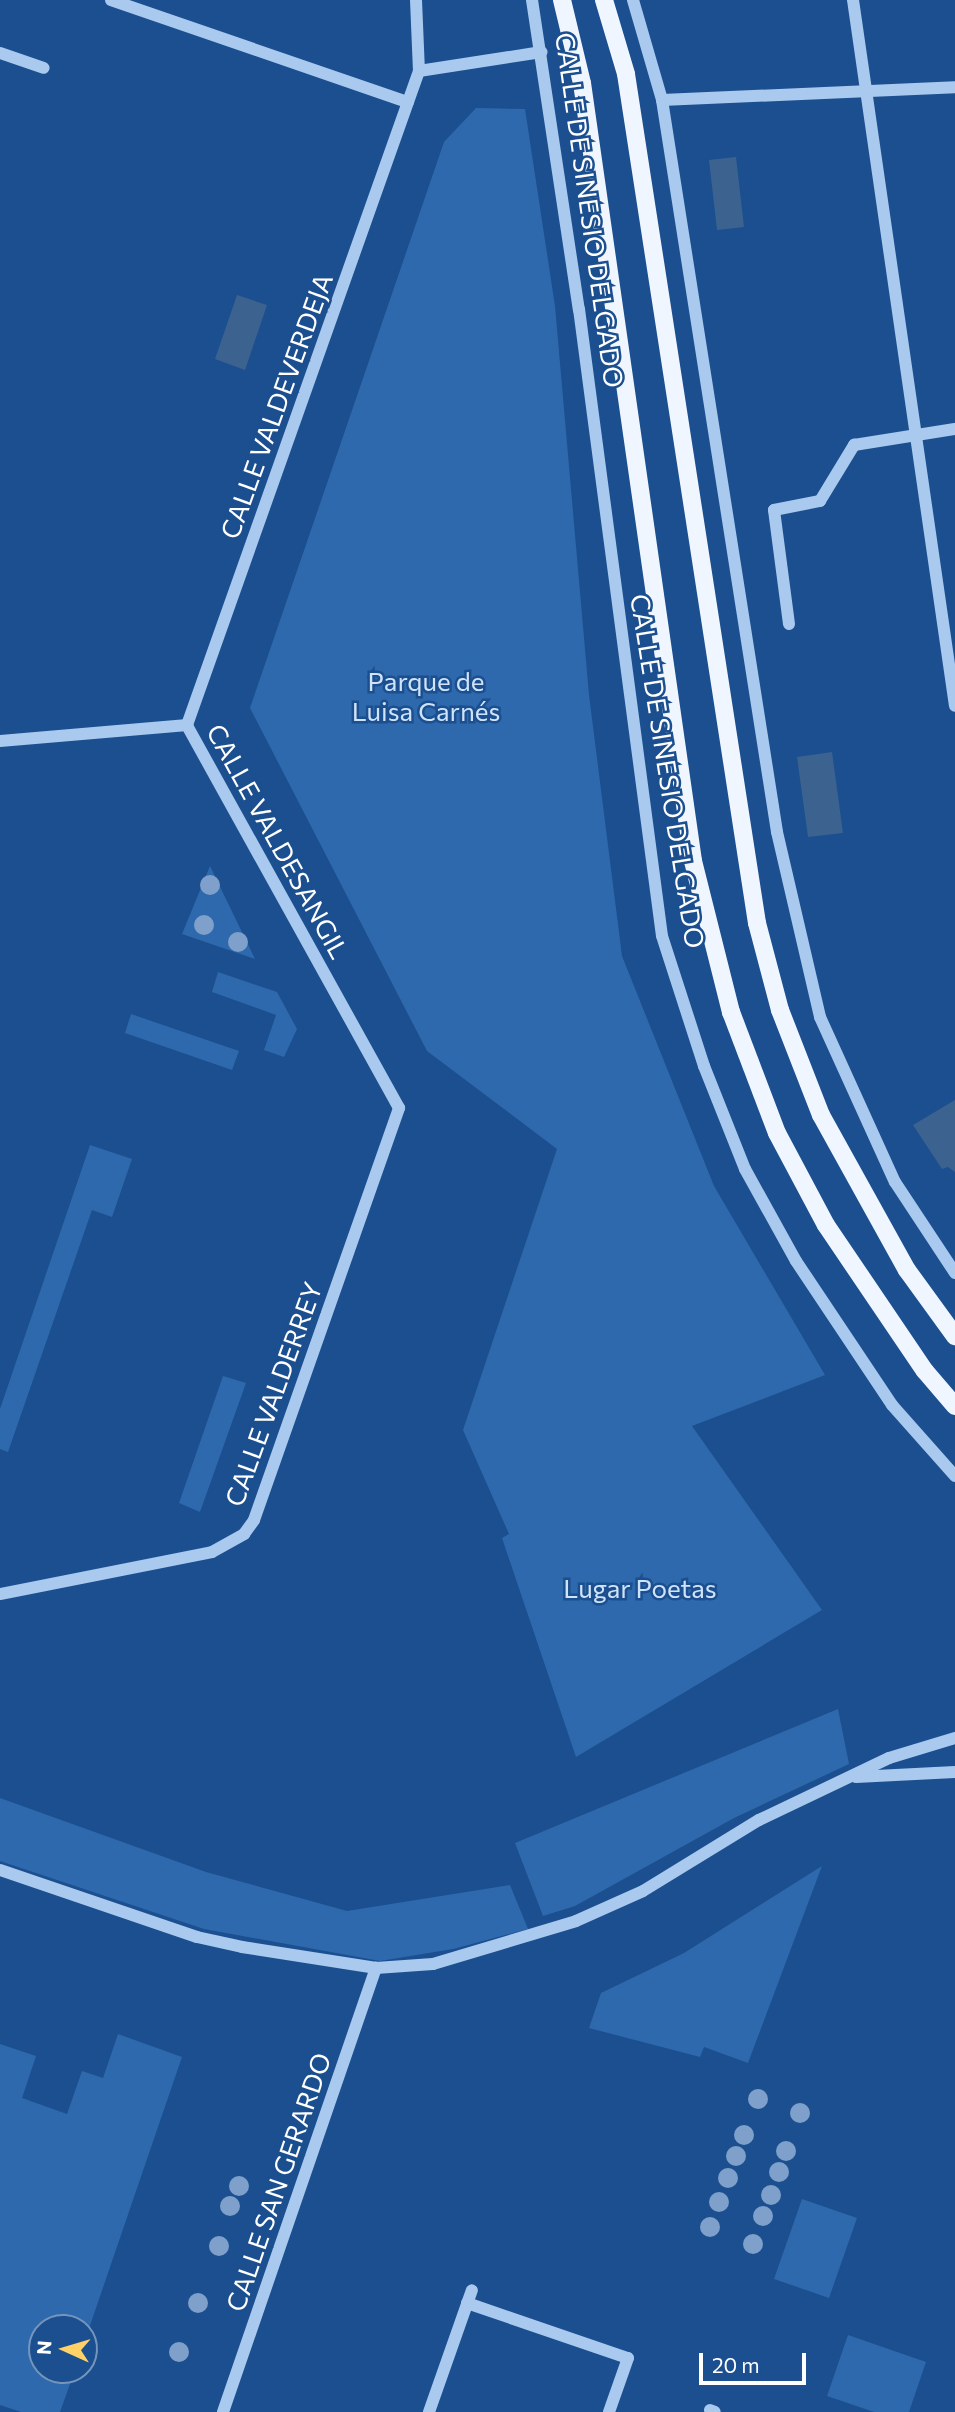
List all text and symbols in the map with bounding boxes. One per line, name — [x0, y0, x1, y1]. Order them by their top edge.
street label: CALLE DE SINESIO DELGADO — [550, 30, 630, 390]
street label: CALLE VALDEVERDEJA — [213, 269, 339, 543]
street label: CALLE DE SINESIO DELGADO — [625, 592, 711, 950]
park label: Parque de Luisa Carnés — [352, 665, 500, 726]
street label: CALLE VALDESANGIL — [201, 718, 355, 964]
street label: CALLE VALDERREY — [218, 1278, 328, 1510]
park label: Lugar Poetas — [563, 1572, 717, 1604]
street label: CALLE SAN GERARDO — [219, 2049, 337, 2315]
north arrow — [28, 2314, 98, 2384]
scale bar — [703, 2338, 810, 2382]
text: N — [32, 2340, 56, 2356]
text: 20 m — [712, 2352, 760, 2377]

